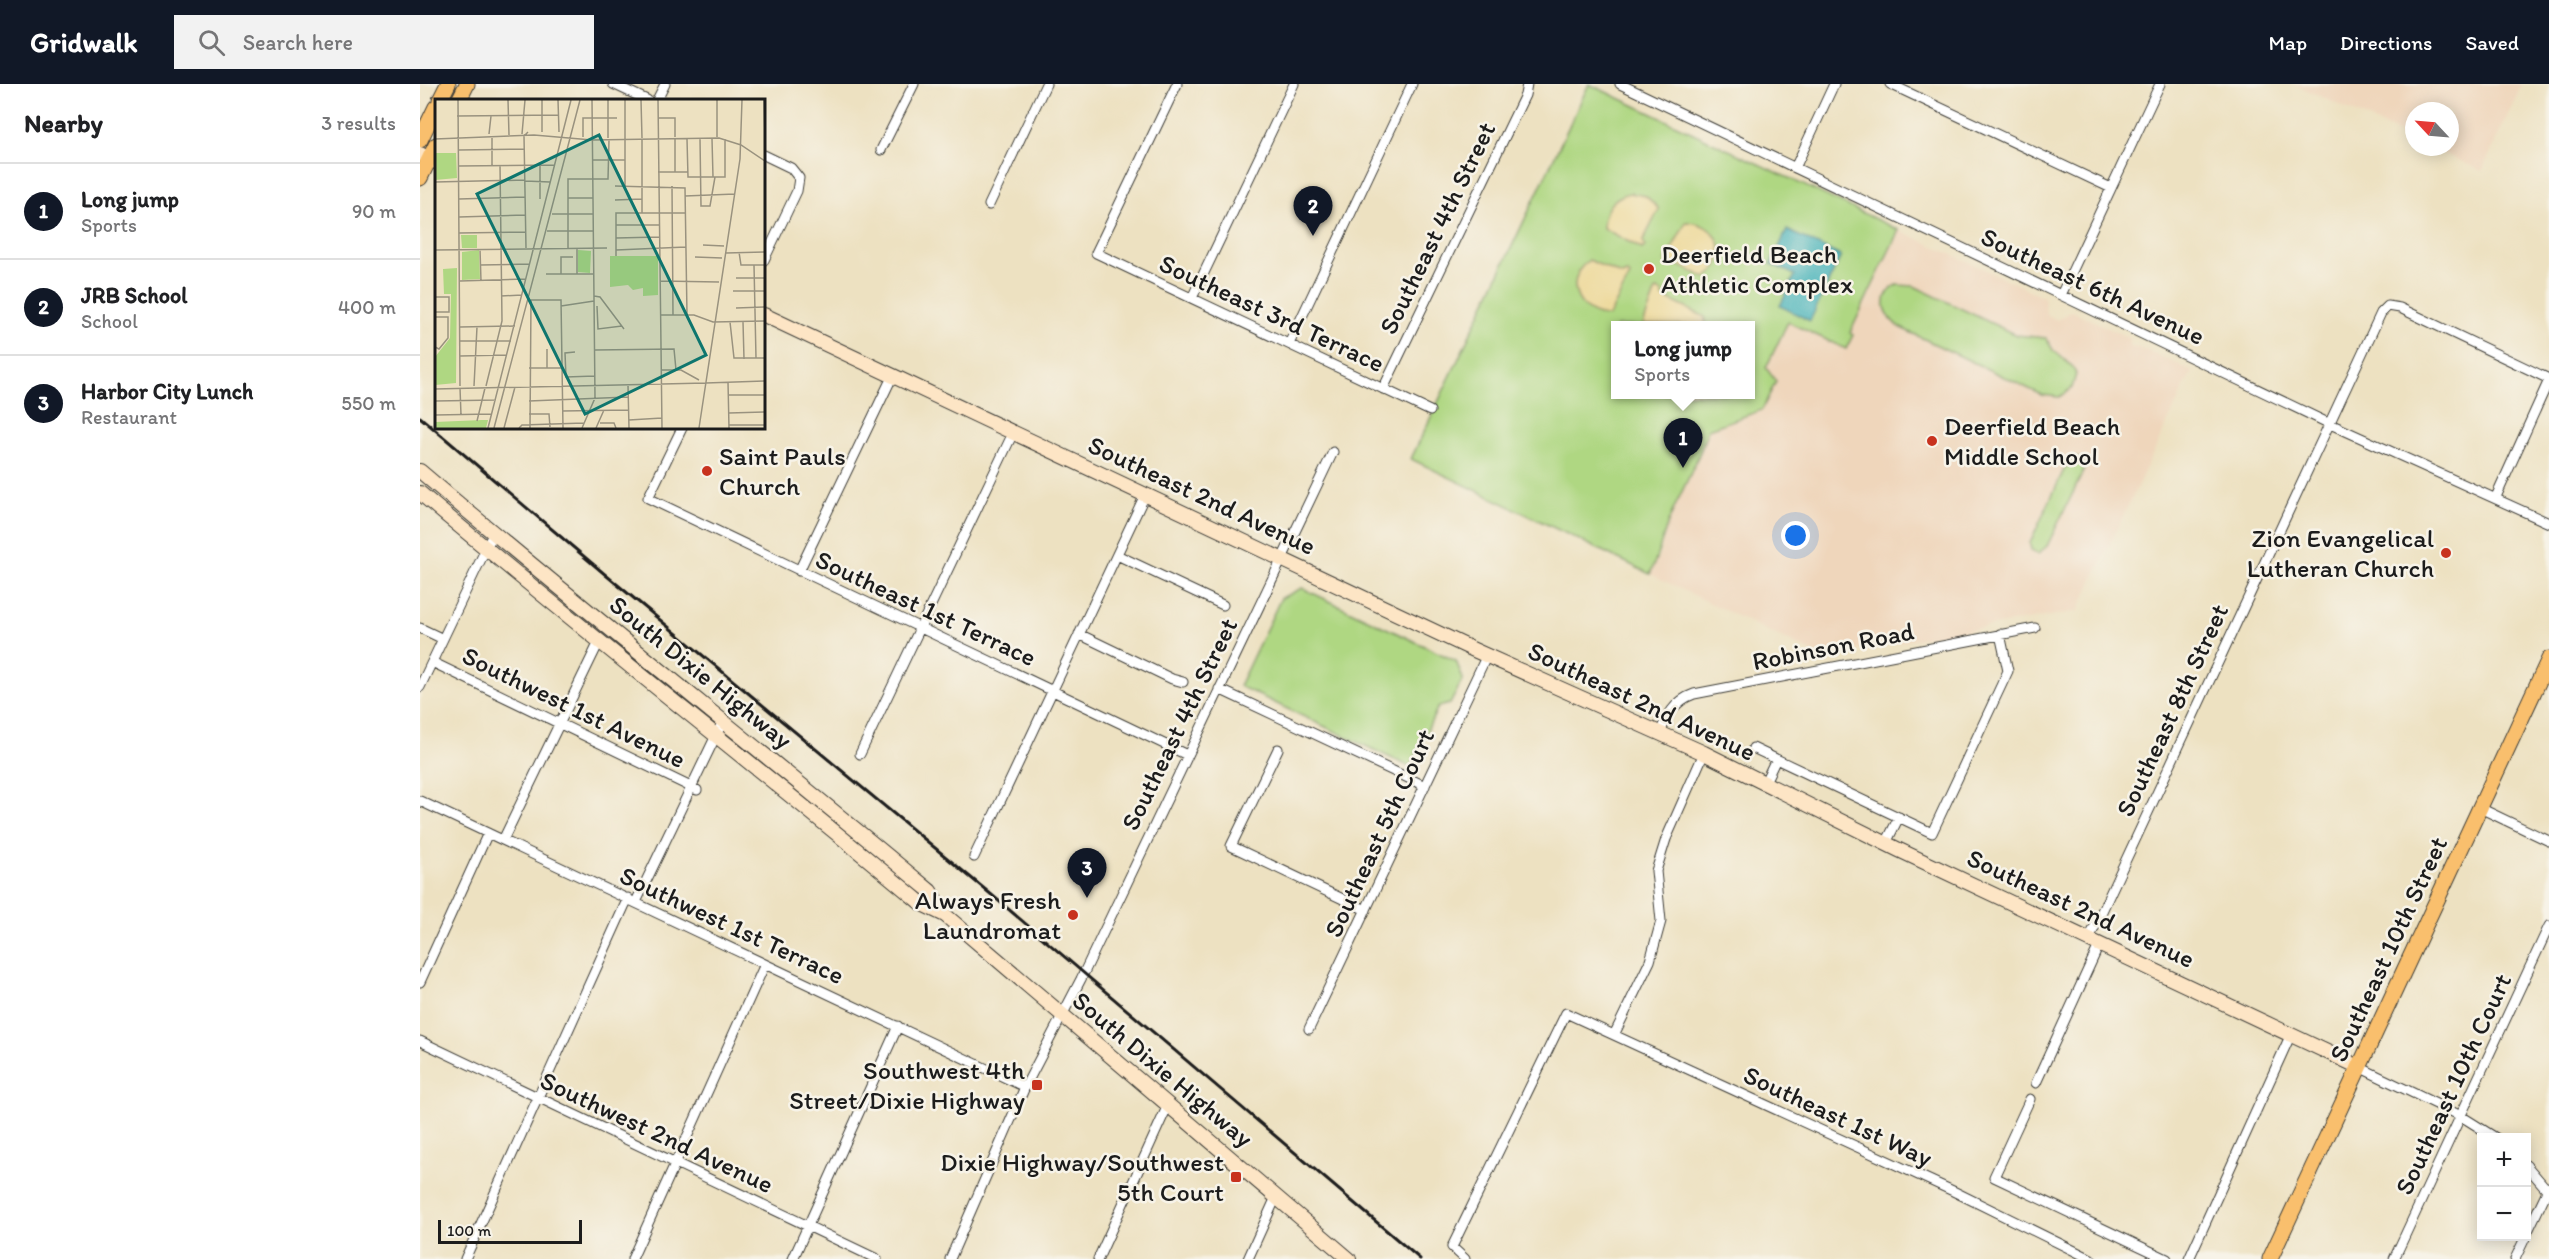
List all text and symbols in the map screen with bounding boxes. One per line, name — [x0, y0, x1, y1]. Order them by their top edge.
search box — [174, 15, 594, 69]
text: Gridwalk — [30, 25, 138, 59]
icon: search — [195, 26, 228, 59]
text: Search here — [243, 29, 353, 56]
text: Map — [2269, 30, 2307, 55]
text: Directions — [2340, 30, 2432, 55]
text: Saved — [2465, 30, 2519, 55]
inset map — [435, 99, 765, 429]
north arrow — [2405, 102, 2459, 156]
text: Nearby — [24, 107, 103, 139]
text: 3 results — [321, 111, 396, 135]
street label: Southeast 4th Street — [1372, 116, 1502, 339]
text: Long jump — [81, 186, 179, 213]
pin: 2 — [1294, 186, 1332, 236]
text: 1 — [39, 199, 48, 223]
text: 90 m — [352, 199, 396, 223]
text: Sports — [81, 213, 137, 237]
street label: Southeast 6th Avenue — [1976, 220, 2210, 352]
place label: Deerfield Beach Athletic Complex — [1661, 238, 1853, 300]
street label: Southeast 3rd Terrace — [1154, 247, 1390, 379]
marker: Deerfield Beach Athletic Complex — [1642, 262, 1656, 276]
text: JRB School — [81, 282, 187, 309]
text: 2 — [38, 295, 49, 319]
text: 400 m — [338, 295, 396, 319]
text: School — [81, 309, 138, 333]
popup — [1611, 321, 1755, 399]
text: Long jump — [1634, 335, 1732, 362]
text: Sports — [1634, 362, 1690, 386]
text: Harbor City Lunch — [81, 378, 253, 405]
text: 3 — [38, 391, 49, 415]
text: 550 m — [341, 391, 396, 415]
text: Restaurant — [81, 405, 177, 429]
place label: Deerfield Beach Middle School — [1944, 410, 2120, 472]
pin: 1 — [1664, 418, 1702, 468]
street label: Southeast 2nd Avenue — [1083, 428, 1321, 562]
marker: Deerfield Beach Middle School — [1925, 434, 1939, 448]
place label: Saint Pauls Church — [719, 440, 846, 502]
marker: Saint Pauls Church — [700, 464, 714, 478]
your location — [1781, 521, 1810, 550]
place label: Zion Evangelical Lutheran Church — [2247, 522, 2434, 584]
street label: Southeast 1st Terrace — [811, 543, 1041, 673]
marker: Zion Evangelical Lutheran Church — [2439, 546, 2453, 560]
street label: South Dixie Highway — [603, 588, 799, 756]
street label: Southeast 8th Street — [2109, 598, 2235, 821]
street label: Southeast 4th Street — [1114, 612, 1244, 835]
street label: Robinson Road — [1749, 615, 1917, 677]
street label: Southeast 2nd Avenue — [1523, 634, 1761, 768]
street label: Southwest 1st Avenue — [457, 639, 691, 775]
street label: Southeast 5th Court — [1317, 724, 1441, 942]
street label: Southeast 10th Street — [2322, 831, 2454, 1067]
street label: Southeast 2nd Avenue — [1962, 841, 2200, 975]
pin: 3 — [1068, 848, 1106, 898]
street label: Southwest 1st Terrace — [615, 859, 849, 991]
place label: Always Fresh Laundromat — [915, 884, 1061, 946]
marker: Always Fresh Laundromat — [1066, 908, 1080, 922]
street label: Southeast 10th Court — [2388, 968, 2518, 1200]
street label: South Dixie Highway — [1066, 984, 1260, 1154]
place label: Southwest 4th Street/Dixie Highway — [789, 1054, 1025, 1116]
street label: Southeast 1st Way — [1738, 1058, 1938, 1174]
street label: Southwest 2nd Avenue — [535, 1064, 779, 1200]
marker: Southwest 4th Street/Dixie Highway — [1030, 1078, 1044, 1092]
map controls — [2477, 1133, 2531, 1241]
button: + — [2477, 1133, 2531, 1187]
place label: Dixie Highway/Southwest 5th Court — [940, 1146, 1224, 1208]
marker: Dixie Highway/Southwest 5th Court — [1229, 1170, 1243, 1184]
button: − — [2477, 1187, 2531, 1241]
scale bar — [438, 1217, 582, 1244]
text: 100 m — [447, 1221, 491, 1240]

